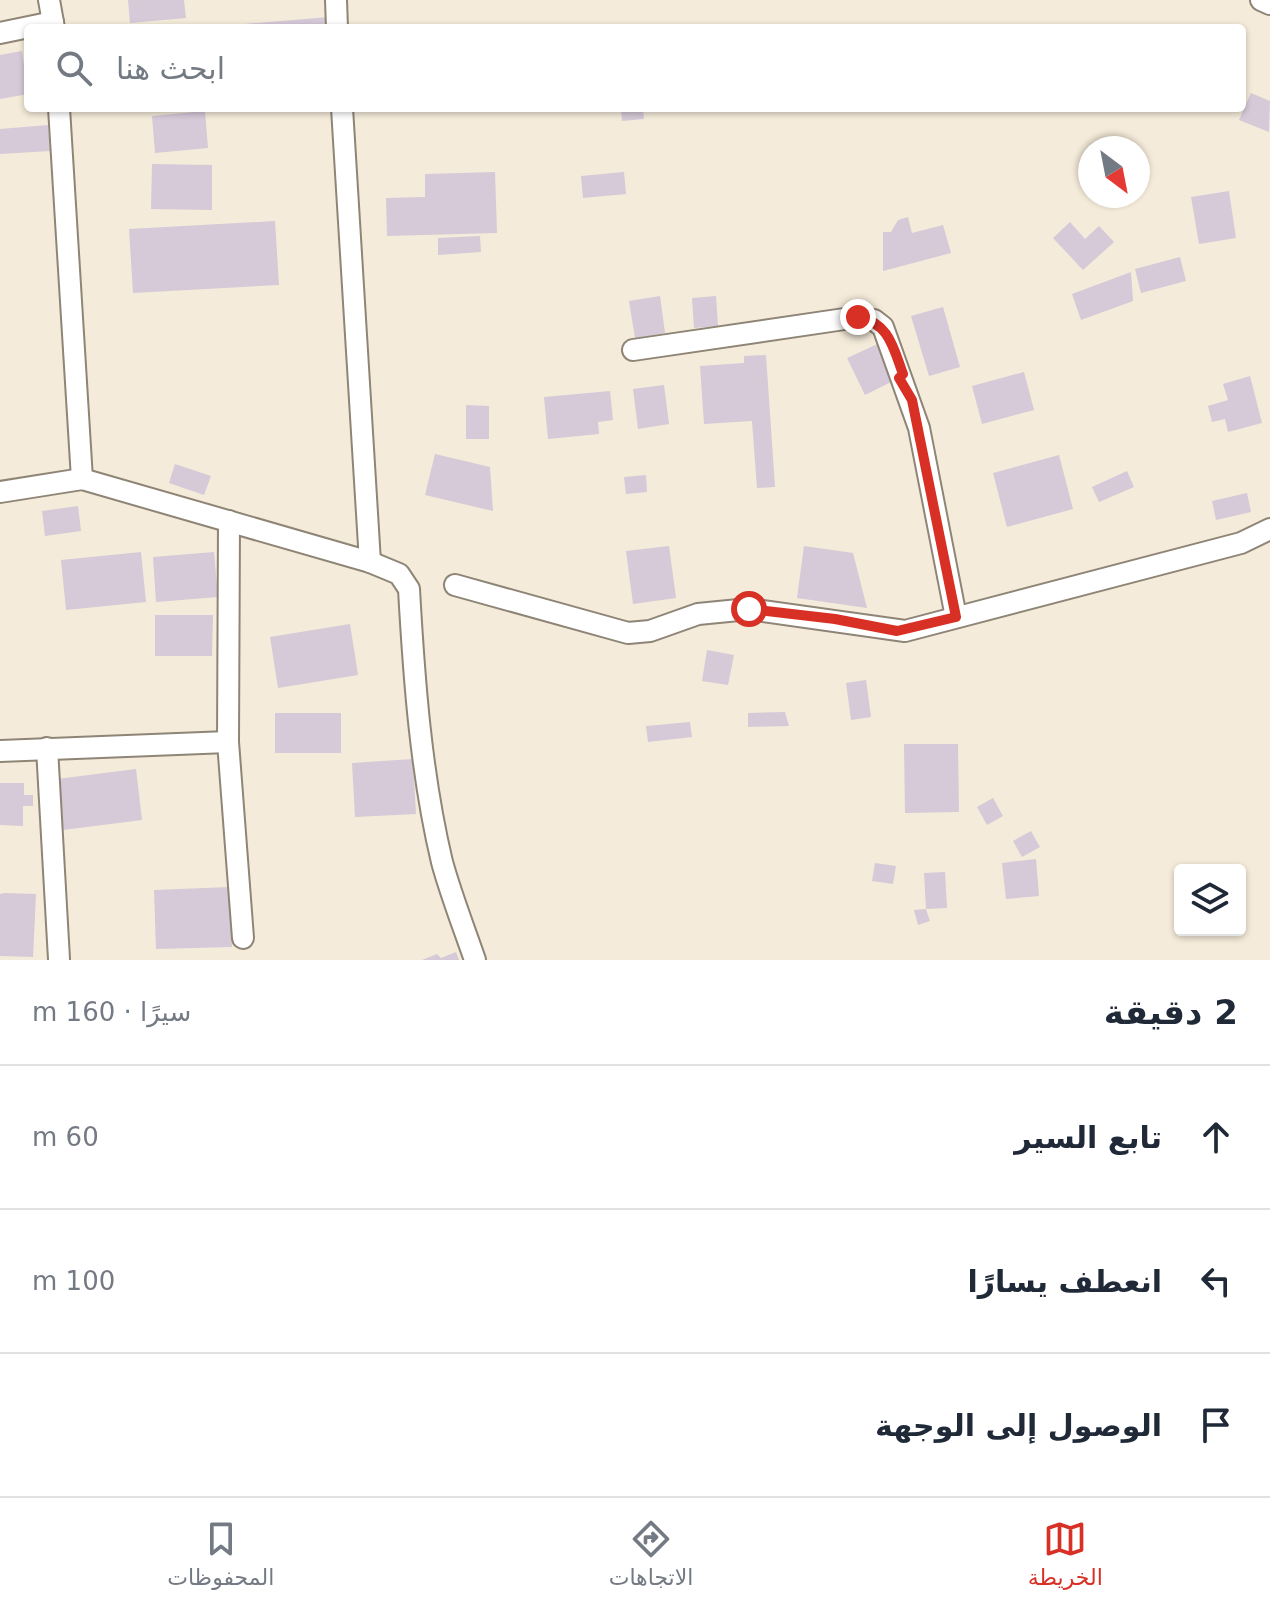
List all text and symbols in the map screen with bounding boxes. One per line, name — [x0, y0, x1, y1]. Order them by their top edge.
search box — [24, 24, 1246, 112]
icon: search — [52, 46, 96, 90]
text: ابحث هنا — [116, 51, 225, 86]
north arrow — [1078, 136, 1150, 208]
route end — [840, 299, 876, 335]
route start — [731, 591, 767, 627]
map controls — [1174, 864, 1246, 936]
button: layers — [1174, 864, 1246, 936]
text: 2 دقيقة — [1104, 992, 1238, 1032]
text: سيرًا · 160 m — [32, 997, 191, 1027]
icon: ahead — [1194, 1115, 1238, 1159]
text: تابع السير — [1014, 1120, 1162, 1155]
text: 60 m — [32, 1122, 99, 1152]
icon: left — [1194, 1259, 1238, 1303]
text: انعطف يسارًا — [968, 1264, 1162, 1299]
text: 100 m — [32, 1266, 115, 1296]
icon: arrive — [1194, 1403, 1238, 1447]
text: الوصول إلى الوجهة — [875, 1408, 1162, 1443]
tab: المحفوظات — [167, 1517, 274, 1590]
tab: الاتجاهات — [609, 1517, 693, 1590]
tab: الخريطة — [1028, 1517, 1103, 1590]

